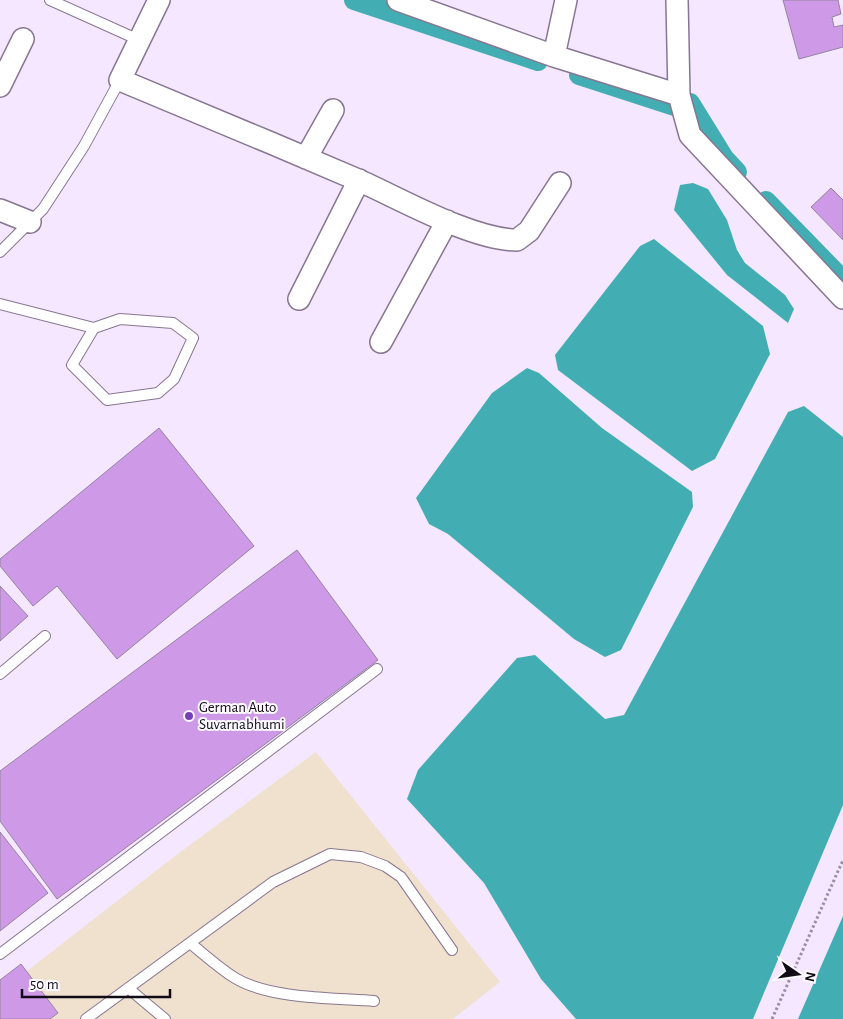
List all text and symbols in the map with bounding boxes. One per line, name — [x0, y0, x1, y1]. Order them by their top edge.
place label: German Auto Suvarnabhumi — [199, 700, 285, 732]
marker: German Auto Suvarnabhumi — [183, 710, 195, 722]
north arrow — [773, 949, 823, 999]
scale bar — [22, 966, 170, 998]
text: N — [802, 970, 818, 983]
text: 50 m — [30, 977, 59, 992]

